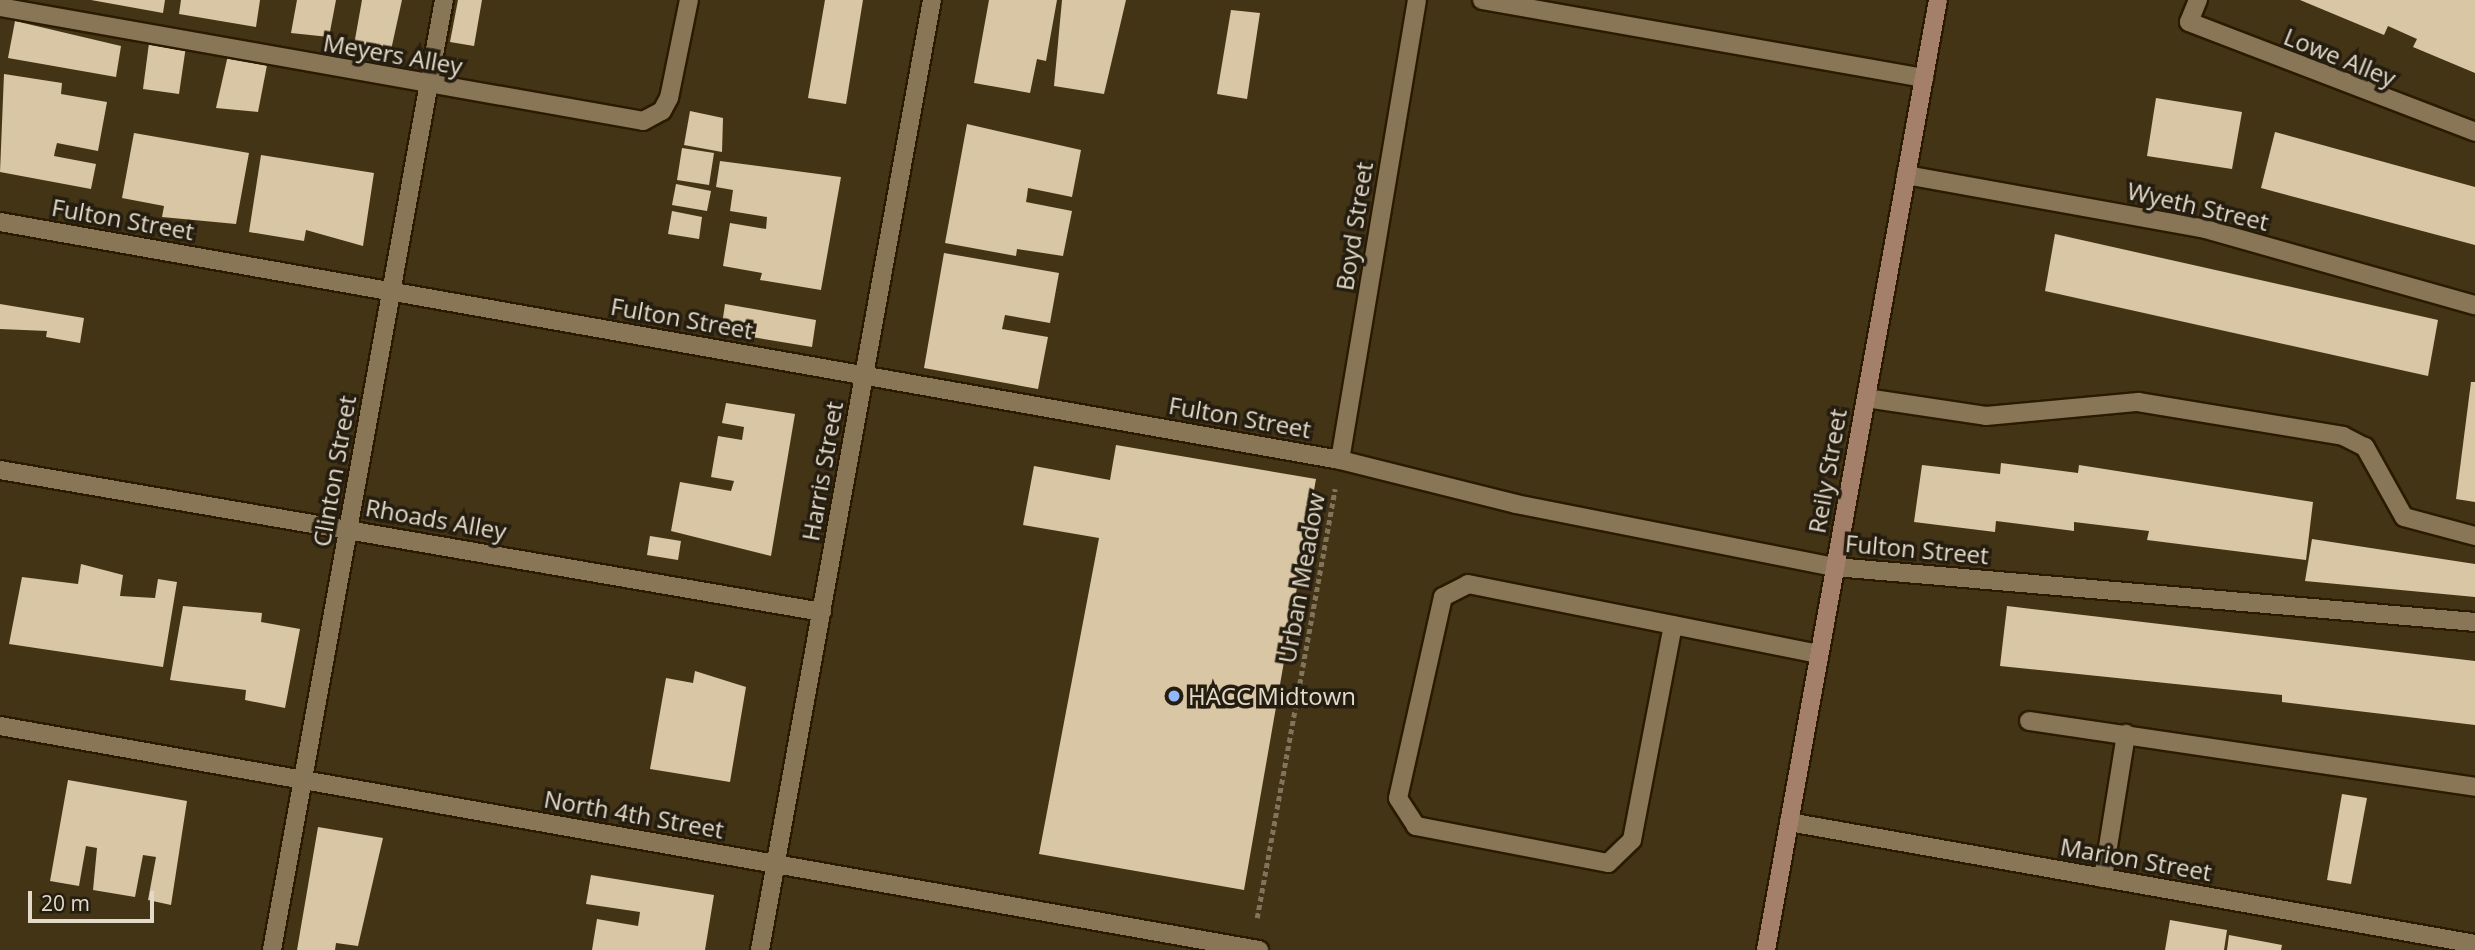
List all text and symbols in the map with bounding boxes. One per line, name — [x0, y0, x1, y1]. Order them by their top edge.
street label: Lowe Alley — [2280, 22, 2400, 92]
street label: Meyers Alley — [321, 28, 465, 80]
street label: Boyd Street — [1330, 160, 1378, 292]
street label: Wyeth Street — [2125, 176, 2271, 236]
street label: Fulton Street — [50, 192, 196, 246]
street label: Fulton Street — [609, 291, 755, 345]
street label: Fulton Street — [1167, 390, 1313, 444]
street label: Clinton Street — [307, 393, 361, 549]
street label: Harris Street — [796, 399, 848, 543]
street label: Reily Street — [1802, 407, 1852, 535]
street label: Urban Meadow — [1272, 491, 1330, 665]
street label: Rhoads Alley — [363, 492, 509, 546]
street label: Fulton Street — [1844, 528, 1990, 570]
place label: HACC Midtown — [1188, 682, 1356, 710]
marker: HACC Midtown — [1166, 688, 1182, 704]
street label: North 4th Street — [542, 784, 726, 844]
street label: Marion Street — [2058, 832, 2214, 886]
scale bar — [32, 876, 158, 920]
text: 20 m — [41, 889, 90, 917]

